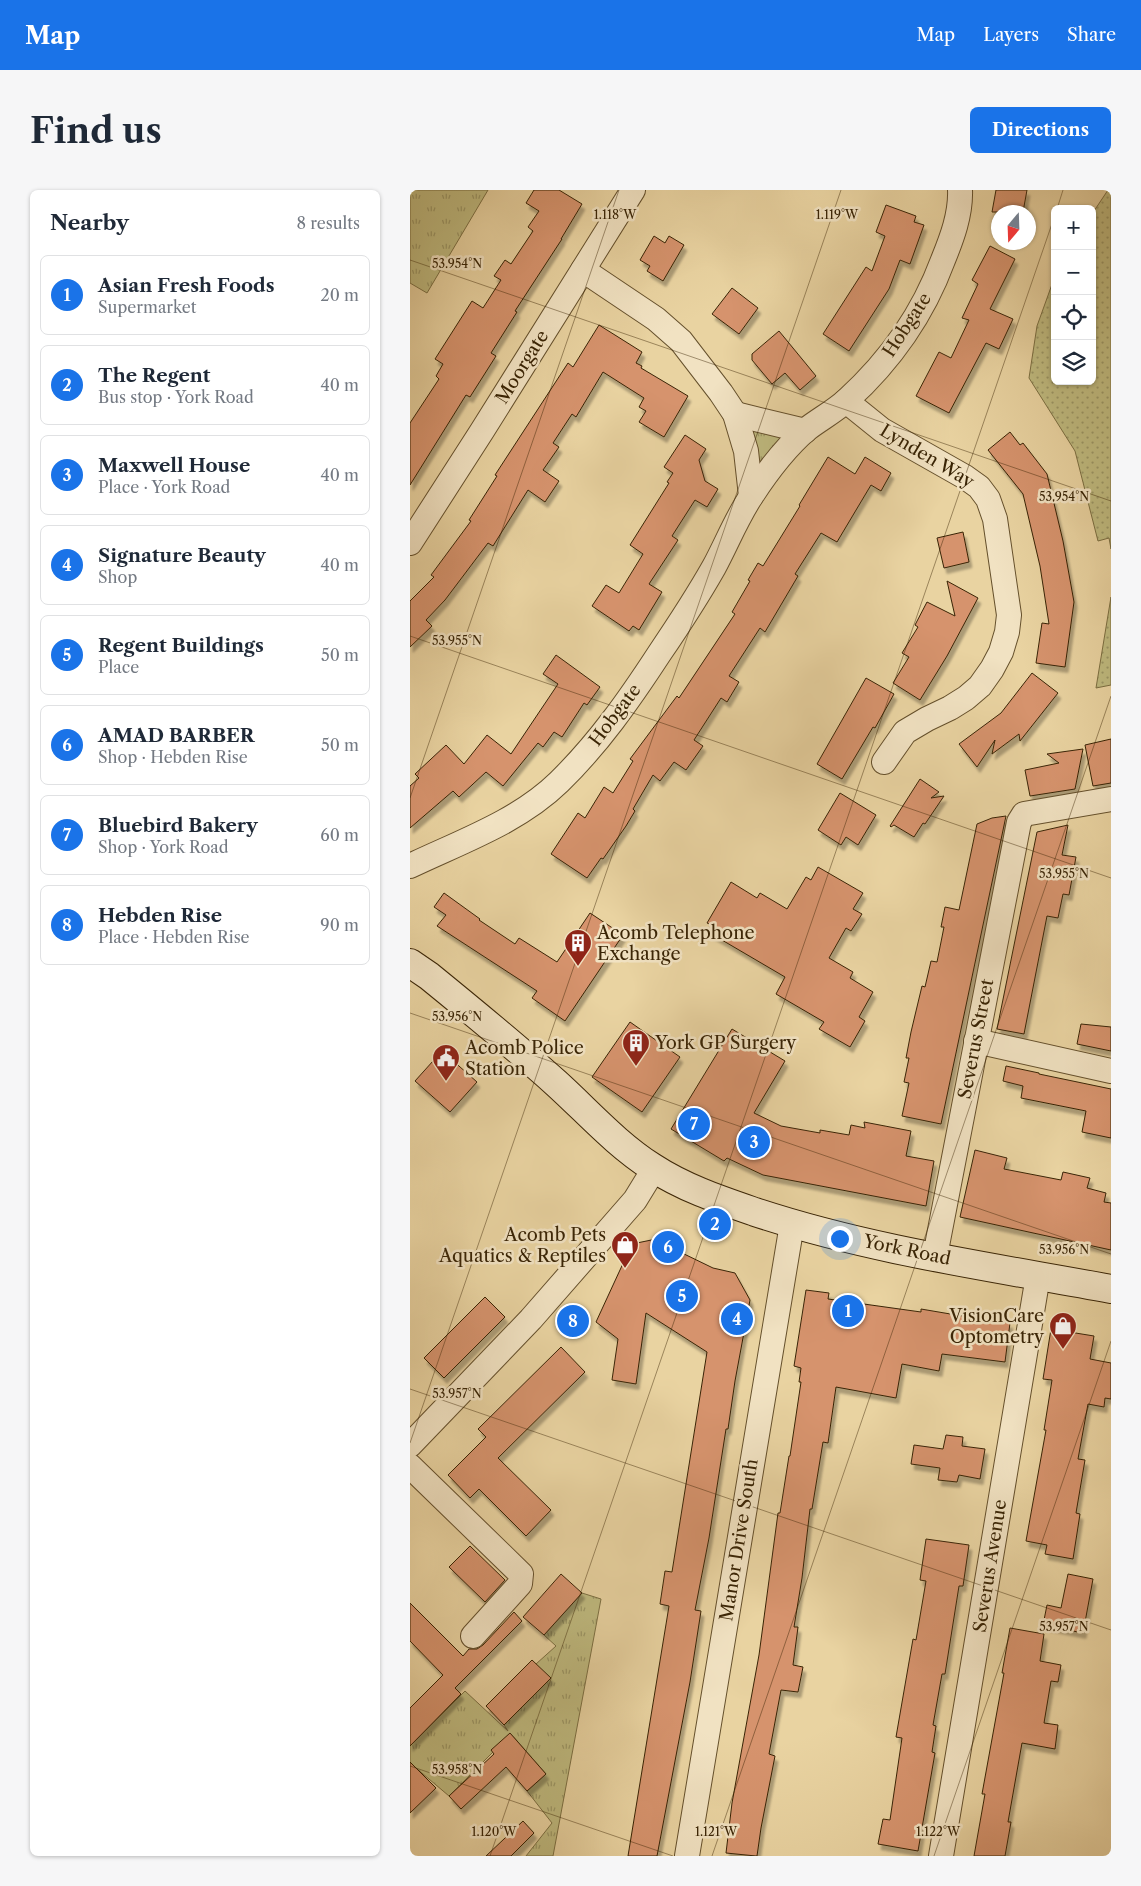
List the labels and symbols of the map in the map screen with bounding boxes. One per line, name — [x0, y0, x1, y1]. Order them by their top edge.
north arrow — [991, 205, 1036, 250]
text: 1.118°W — [594, 207, 637, 222]
text: 1.119°W — [816, 207, 859, 222]
text: 53.954°N — [432, 256, 482, 271]
street label: Hobgate — [878, 289, 936, 361]
street label: Moorgate — [491, 326, 553, 408]
street label: Lynden Way — [876, 419, 979, 493]
text: 53.954°N — [1039, 489, 1089, 504]
text: 53.955°N — [432, 633, 482, 648]
street label: Hobgate — [584, 680, 646, 750]
text: 53.955°N — [1039, 866, 1089, 881]
place label: Acomb Telephone Exchange — [596, 922, 755, 965]
building icon: Acomb Telephone Exchange — [563, 928, 593, 967]
street label: Severus Street — [954, 976, 999, 1101]
text: 53.956°N — [432, 1009, 482, 1024]
building icon: York GP Surgery — [621, 1028, 651, 1067]
place label: York GP Surgery — [654, 1032, 797, 1054]
place label: Acomb Police Station — [464, 1037, 584, 1080]
public building icon: Acomb Police Station — [431, 1043, 461, 1082]
pin: 7 — [678, 1105, 710, 1143]
pin: 3 — [738, 1123, 770, 1161]
pin: 2 — [699, 1205, 731, 1243]
place label: Acomb Pets Aquatics & Reptiles — [438, 1224, 606, 1267]
your location — [827, 1226, 853, 1252]
pin: 6 — [652, 1228, 684, 1266]
shop icon: Acomb Pets Aquatics & Reptiles — [610, 1230, 640, 1269]
street label: York Road — [860, 1230, 953, 1270]
text: 53.956°N — [1039, 1242, 1089, 1257]
pin: 5 — [666, 1277, 698, 1315]
pin: 1 — [832, 1292, 864, 1330]
pin: 4 — [721, 1300, 753, 1338]
pin: 8 — [557, 1302, 589, 1340]
place label: VisionCare Optometry — [948, 1305, 1045, 1348]
shop icon: VisionCare Optometry — [1048, 1311, 1078, 1350]
text: 53.957°N — [432, 1386, 482, 1401]
street label: Manor Drive South — [715, 1457, 763, 1623]
street label: Severus Avenue — [969, 1498, 1011, 1634]
text: 53.957°N — [1039, 1619, 1089, 1634]
text: 53.958°N — [432, 1762, 482, 1777]
text: 1.120°W — [472, 1824, 517, 1839]
text: 1.121°W — [695, 1824, 738, 1839]
text: 1.122°W — [916, 1824, 961, 1839]

